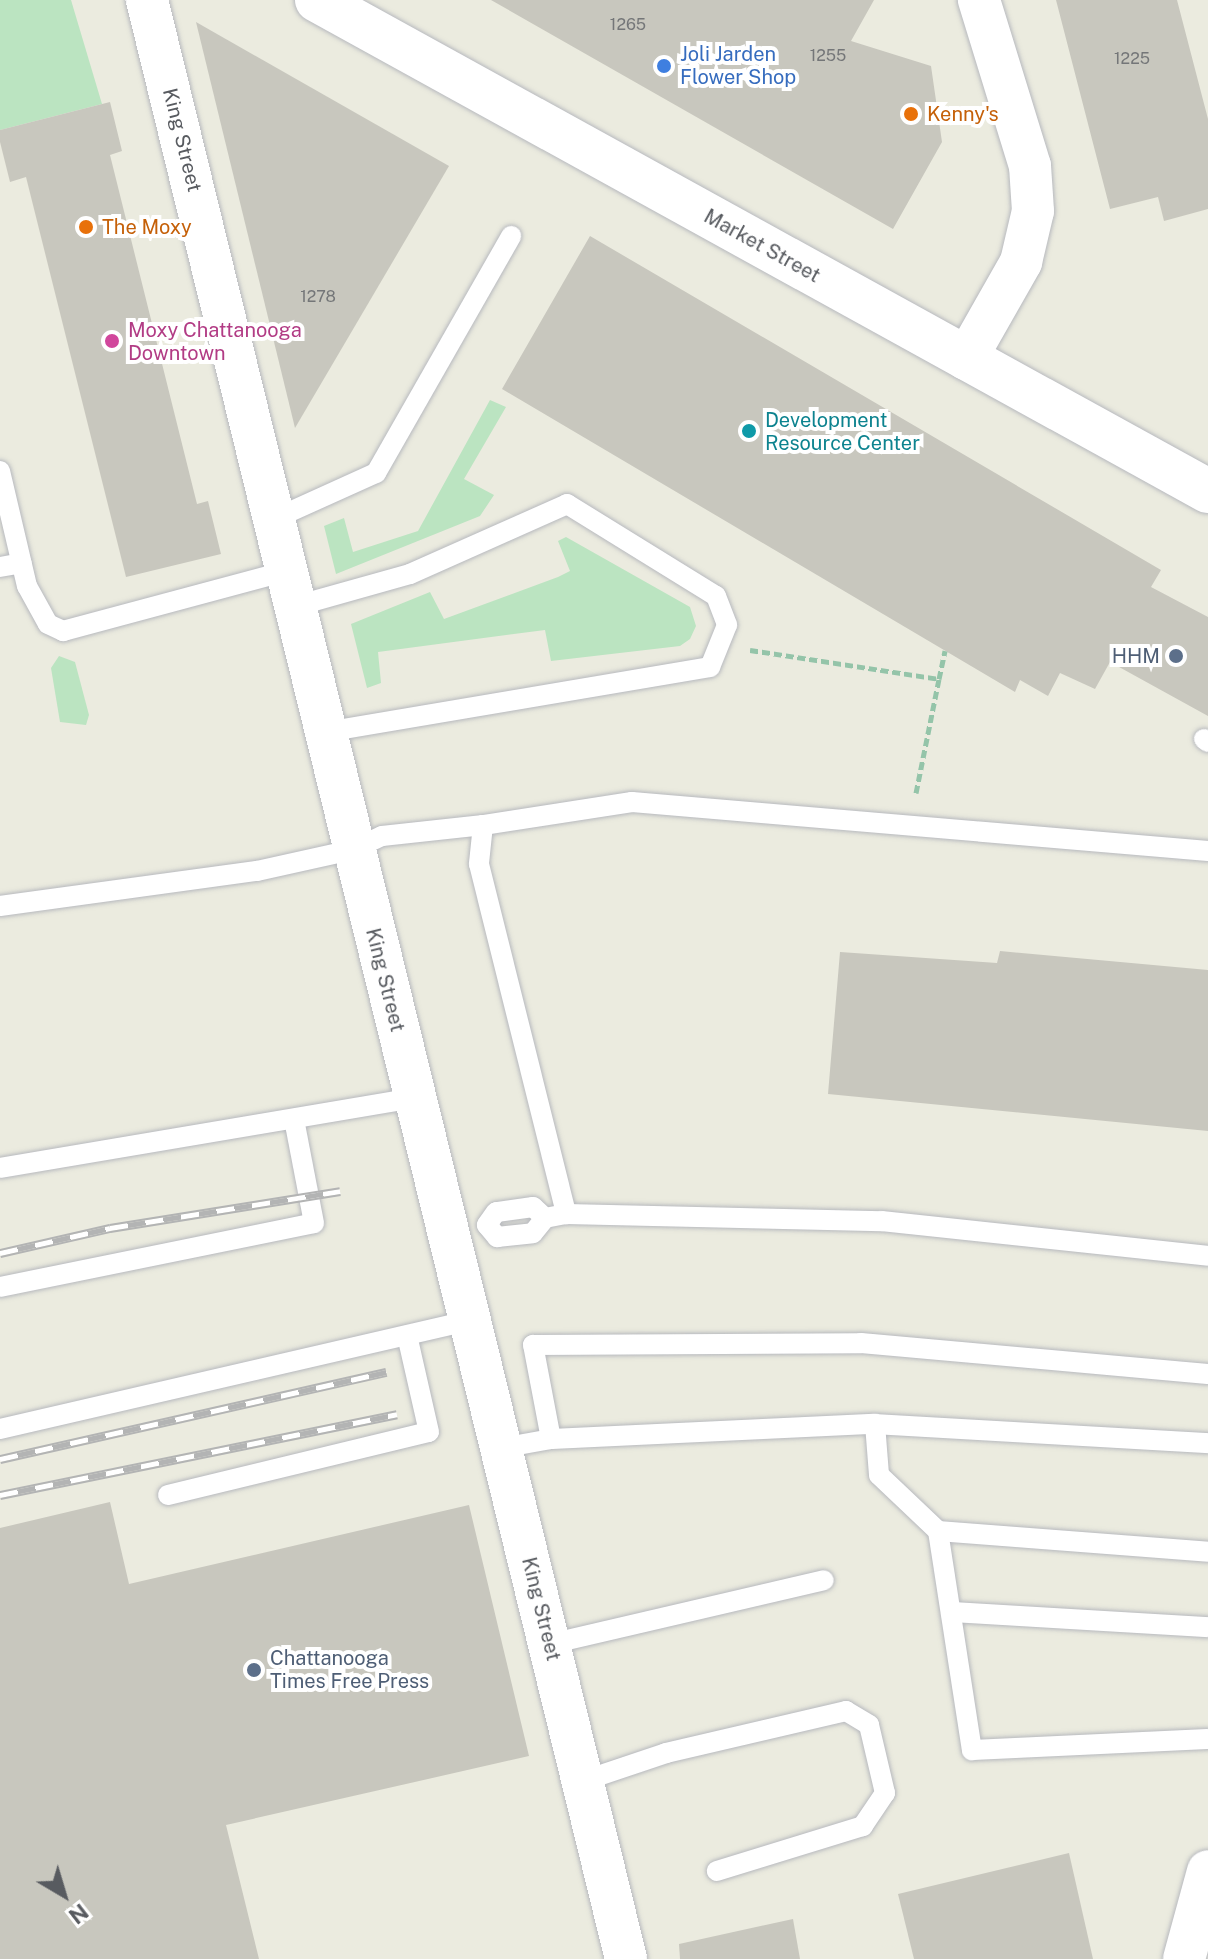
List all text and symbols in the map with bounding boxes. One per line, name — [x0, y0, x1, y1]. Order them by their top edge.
house number: 1265 — [610, 15, 646, 35]
place label: Joli Jarden Flower Shop — [680, 42, 796, 89]
house number: 1255 — [810, 46, 846, 66]
house number: 1225 — [1114, 49, 1150, 69]
marker: Joli Jarden Flower Shop — [655, 57, 673, 75]
street label: King Street — [158, 86, 206, 194]
place label: Kenny's — [927, 102, 999, 126]
marker: Kenny's — [902, 105, 920, 123]
street label: Market Street — [700, 204, 824, 288]
place label: The Moxy — [102, 215, 192, 239]
marker: The Moxy — [77, 218, 95, 236]
house number: 1278 — [300, 287, 336, 307]
place label: Moxy Chattanooga Downtown — [128, 318, 302, 365]
marker: Moxy Chattanooga Downtown — [103, 332, 121, 350]
place label: Development Resource Center — [765, 408, 920, 455]
marker: Development Resource Center — [740, 422, 758, 440]
place label: HHM — [1112, 644, 1160, 668]
marker: HHM — [1167, 647, 1185, 665]
street label: King Street — [361, 926, 409, 1034]
street label: King Street — [517, 1555, 565, 1663]
place label: Chattanooga Times Free Press — [270, 1646, 429, 1693]
marker: Chattanooga Times Free Press — [245, 1661, 263, 1679]
north arrow — [24, 1855, 104, 1935]
text: N — [64, 1898, 94, 1929]

